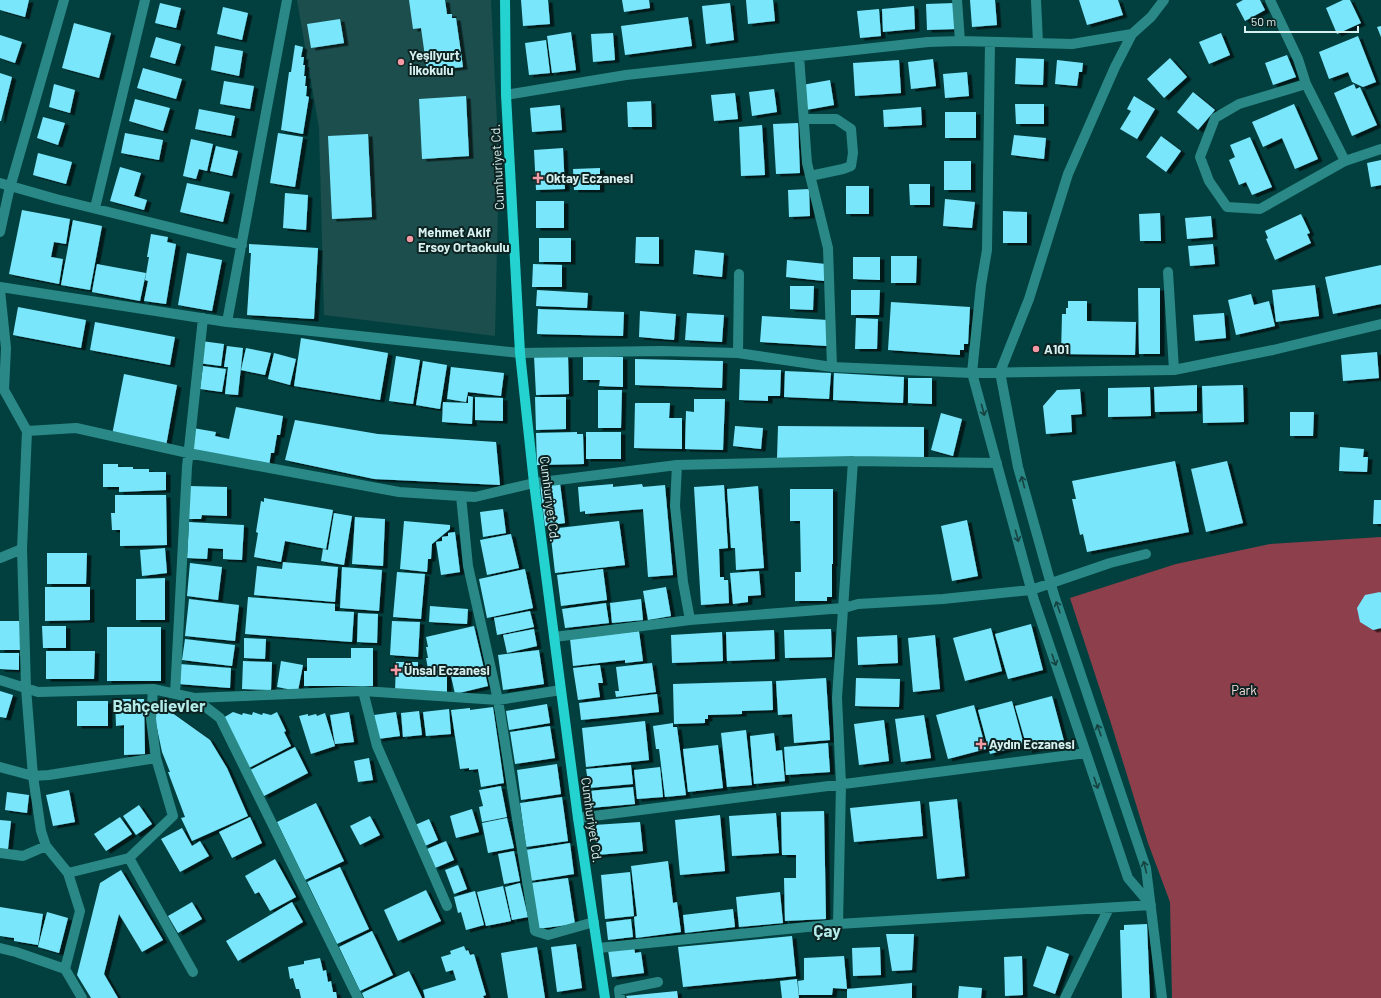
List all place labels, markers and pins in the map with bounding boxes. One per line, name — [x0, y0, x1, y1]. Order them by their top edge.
place label: Yeşilyurt İlkokulu — [409, 47, 460, 78]
marker: Yeşilyurt İlkokulu — [396, 57, 406, 67]
place label: Oktay Eczanesi — [546, 170, 633, 186]
marker: Oktay Eczanesi — [533, 173, 543, 183]
place label: Mehmet Akif Ersoy Ortaokulu — [418, 224, 509, 255]
marker: Mehmet Akif Ersoy Ortaokulu — [405, 234, 415, 244]
place label: A101 — [1044, 341, 1069, 357]
marker: A101 — [1031, 344, 1041, 354]
place label: Ünsal Eczanesi — [404, 662, 490, 678]
marker: Ünsal Eczanesi — [391, 665, 401, 675]
place label: Aydın Eczanesi — [989, 736, 1075, 752]
marker: Aydın Eczanesi — [976, 739, 986, 749]

